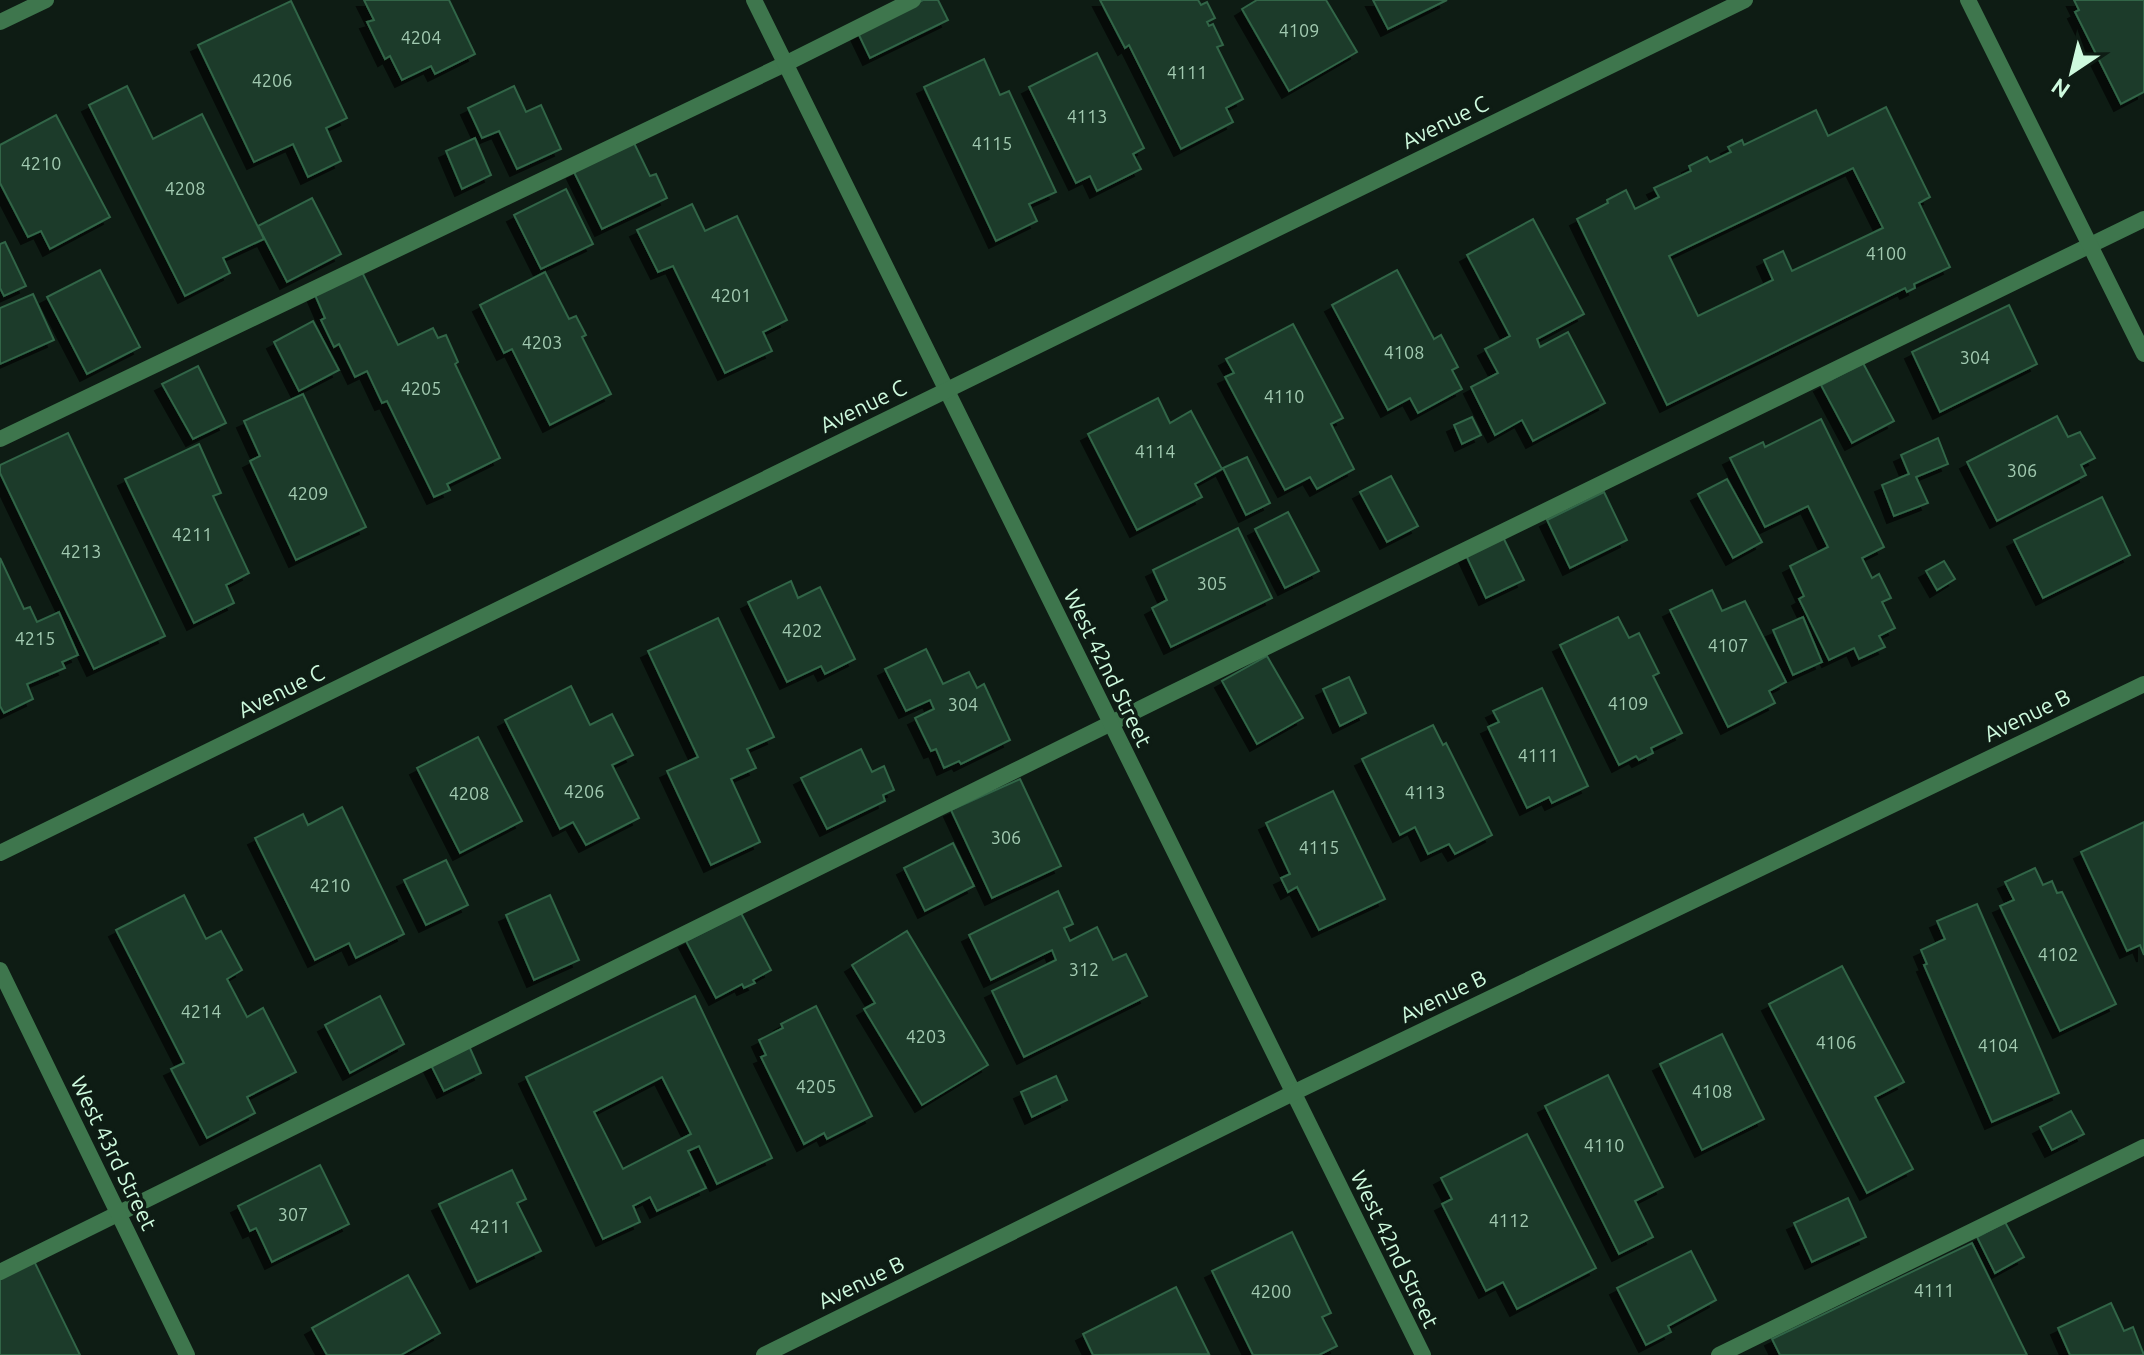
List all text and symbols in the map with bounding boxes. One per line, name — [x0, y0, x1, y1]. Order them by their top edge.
house number: 4109 — [1279, 20, 1319, 40]
house number: 4204 — [401, 27, 441, 47]
north arrow — [2032, 32, 2112, 112]
house number: 4111 — [1167, 62, 1207, 82]
house number: 4206 — [252, 70, 292, 90]
text: N — [2046, 74, 2074, 104]
street label: Avenue C — [1398, 90, 1492, 153]
house number: 4113 — [1067, 106, 1107, 126]
house number: 4115 — [972, 133, 1012, 153]
house number: 4210 — [21, 153, 61, 173]
house number: 4208 — [165, 178, 205, 198]
house number: 4100 — [1866, 243, 1906, 263]
house number: 4201 — [711, 285, 751, 305]
house number: 4203 — [522, 332, 562, 352]
house number: 4108 — [1384, 342, 1424, 362]
house number: 304 — [1960, 347, 1990, 367]
street label: Avenue C — [816, 374, 910, 437]
house number: 4205 — [401, 378, 441, 398]
house number: 4110 — [1264, 386, 1304, 406]
house number: 4114 — [1135, 441, 1175, 461]
house number: 306 — [2007, 460, 2037, 480]
house number: 4209 — [288, 483, 328, 503]
house number: 4211 — [172, 524, 212, 544]
house number: 4213 — [61, 541, 101, 561]
house number: 305 — [1197, 573, 1227, 593]
street label: West 42nd Street — [1059, 585, 1158, 751]
house number: 4202 — [782, 620, 822, 640]
house number: 4215 — [15, 628, 55, 648]
house number: 4107 — [1708, 635, 1748, 655]
street label: Avenue C — [234, 659, 328, 722]
street label: Avenue B — [1979, 683, 2074, 746]
house number: 4109 — [1608, 693, 1648, 713]
house number: 304 — [948, 694, 978, 714]
house number: 4111 — [1518, 745, 1558, 765]
house number: 4206 — [564, 781, 604, 801]
house number: 4113 — [1405, 782, 1445, 802]
house number: 4208 — [449, 783, 489, 803]
house number: 306 — [991, 827, 1021, 847]
house number: 4115 — [1299, 837, 1339, 857]
house number: 4210 — [310, 875, 350, 895]
house number: 4102 — [2038, 944, 2078, 964]
house number: 312 — [1069, 959, 1099, 979]
street label: Avenue B — [1395, 964, 1490, 1027]
house number: 4214 — [181, 1001, 221, 1021]
house number: 4203 — [906, 1026, 946, 1046]
house number: 4106 — [1816, 1032, 1856, 1052]
house number: 4104 — [1978, 1035, 2018, 1055]
street label: West 43rd Street — [66, 1072, 163, 1234]
house number: 4205 — [796, 1076, 836, 1096]
house number: 4108 — [1692, 1081, 1732, 1101]
house number: 4110 — [1584, 1135, 1624, 1155]
street label: West 42nd Street — [1346, 1166, 1445, 1332]
house number: 307 — [278, 1204, 308, 1224]
house number: 4112 — [1489, 1210, 1529, 1230]
house number: 4211 — [470, 1216, 510, 1236]
street label: Avenue B — [813, 1250, 908, 1313]
house number: 4111 — [1914, 1280, 1954, 1300]
house number: 4200 — [1251, 1281, 1291, 1301]

